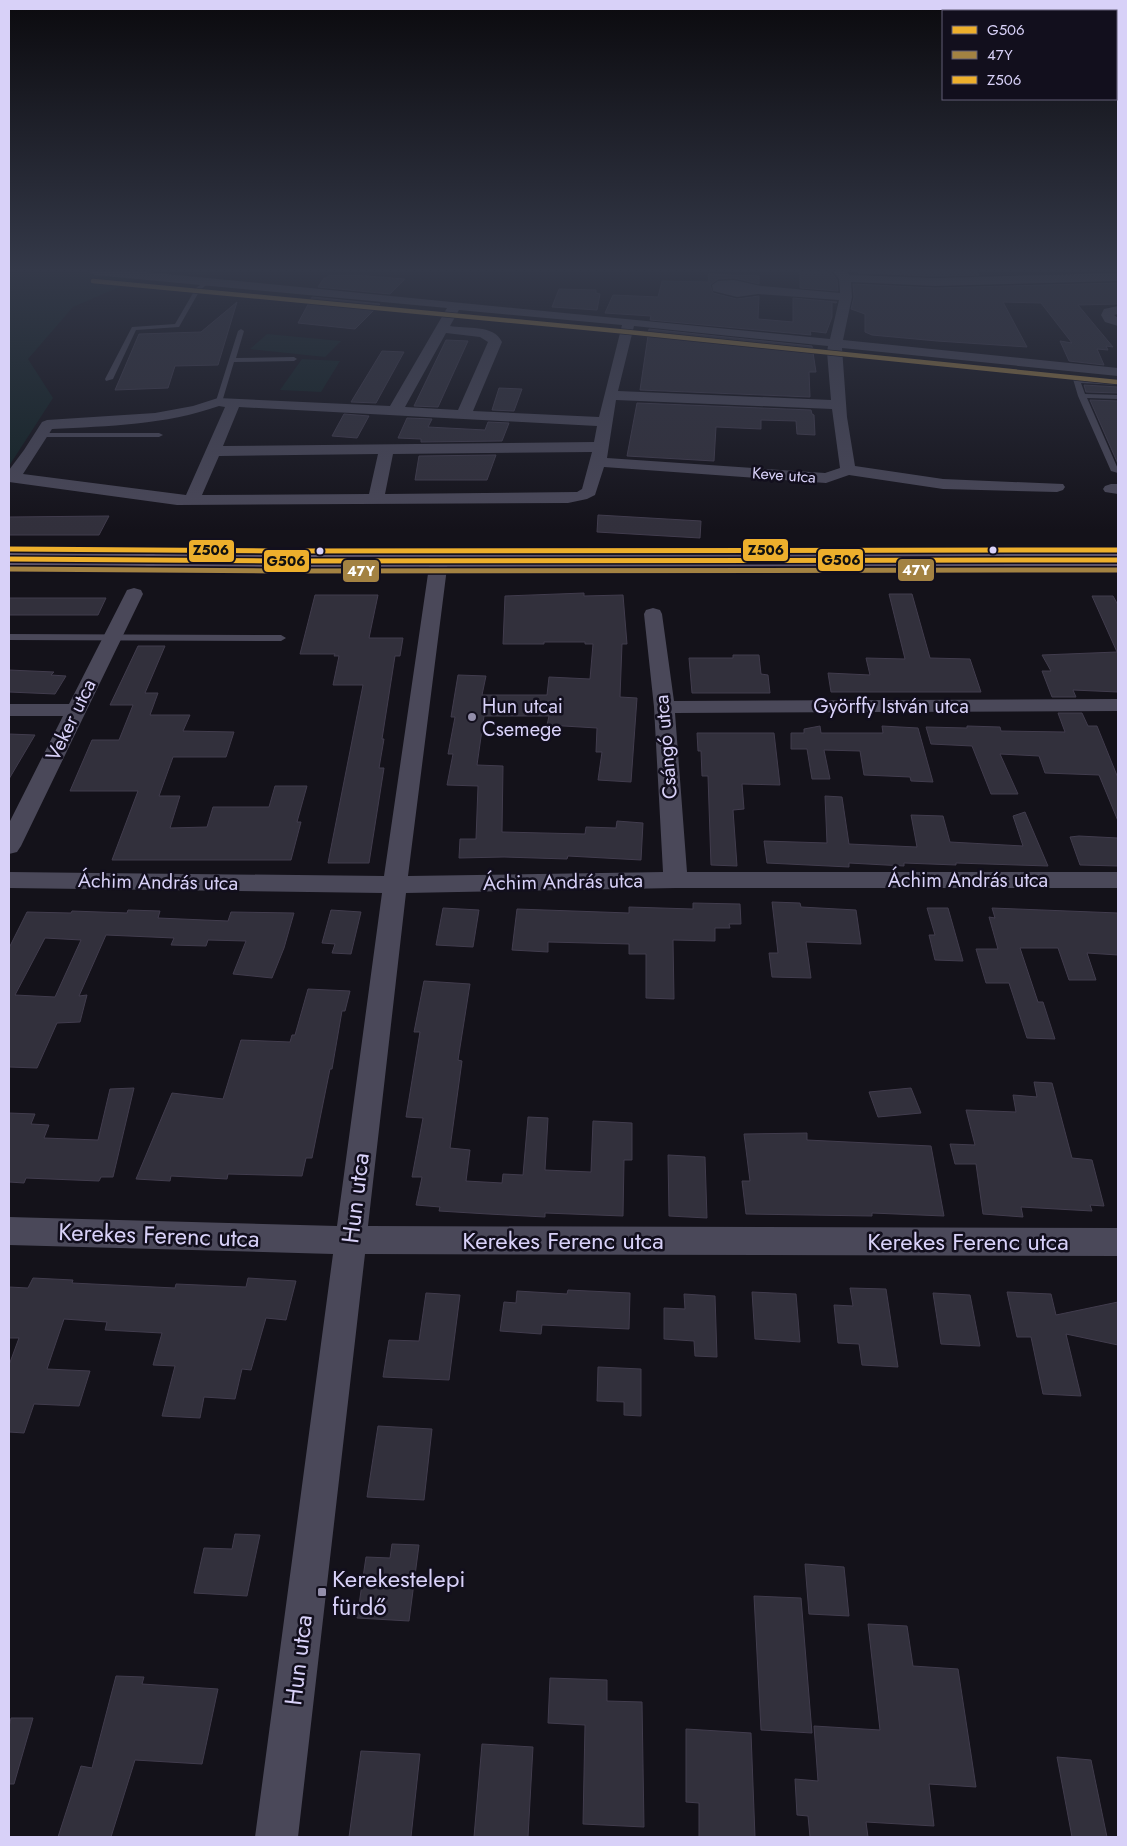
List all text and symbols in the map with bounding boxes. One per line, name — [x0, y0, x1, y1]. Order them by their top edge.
legend — [942, 10, 1117, 100]
text: G506 — [987, 19, 1025, 41]
text: 47Y — [987, 44, 1013, 66]
text: Z506 — [987, 69, 1021, 91]
street label: Keve utca — [751, 461, 817, 489]
line badge: Z506 — [742, 538, 789, 562]
line badge: Z506 — [188, 539, 235, 563]
text: Z506 — [193, 540, 229, 560]
text: Z506 — [748, 540, 784, 560]
unlabelled marker — [988, 545, 998, 555]
unlabelled marker — [315, 546, 325, 556]
line badge: G506 — [817, 548, 864, 572]
line badge: G506 — [263, 549, 310, 573]
text: G506 — [821, 550, 861, 570]
text: G506 — [266, 551, 306, 571]
line badge: 47Y — [897, 558, 935, 582]
line badge: 47Y — [342, 559, 380, 583]
text: 47Y — [902, 560, 931, 580]
text: 47Y — [347, 561, 376, 581]
street label: Veker utca — [39, 674, 103, 766]
place label: Hun utcai Csemege — [482, 692, 563, 744]
street label: Györffy István utca — [813, 692, 969, 721]
street label: Csángó utca — [647, 694, 685, 800]
marker: Hun utcai Csemege — [466, 711, 478, 723]
street label: Áchim András utca — [78, 866, 238, 898]
street label: Áchim András utca — [483, 866, 643, 898]
street label: Áchim András utca — [888, 866, 1048, 895]
street label: Hun utca — [332, 1151, 378, 1245]
street label: Kerekes Ferenc utca — [58, 1214, 260, 1256]
street label: Kerekes Ferenc utca — [462, 1223, 664, 1258]
street label: Kerekes Ferenc utca — [867, 1224, 1069, 1259]
place label: Kerekestelepi fürdő — [332, 1561, 466, 1624]
marker: Kerekestelepi fürdő — [316, 1586, 328, 1598]
street label: Hun utca — [275, 1613, 321, 1707]

